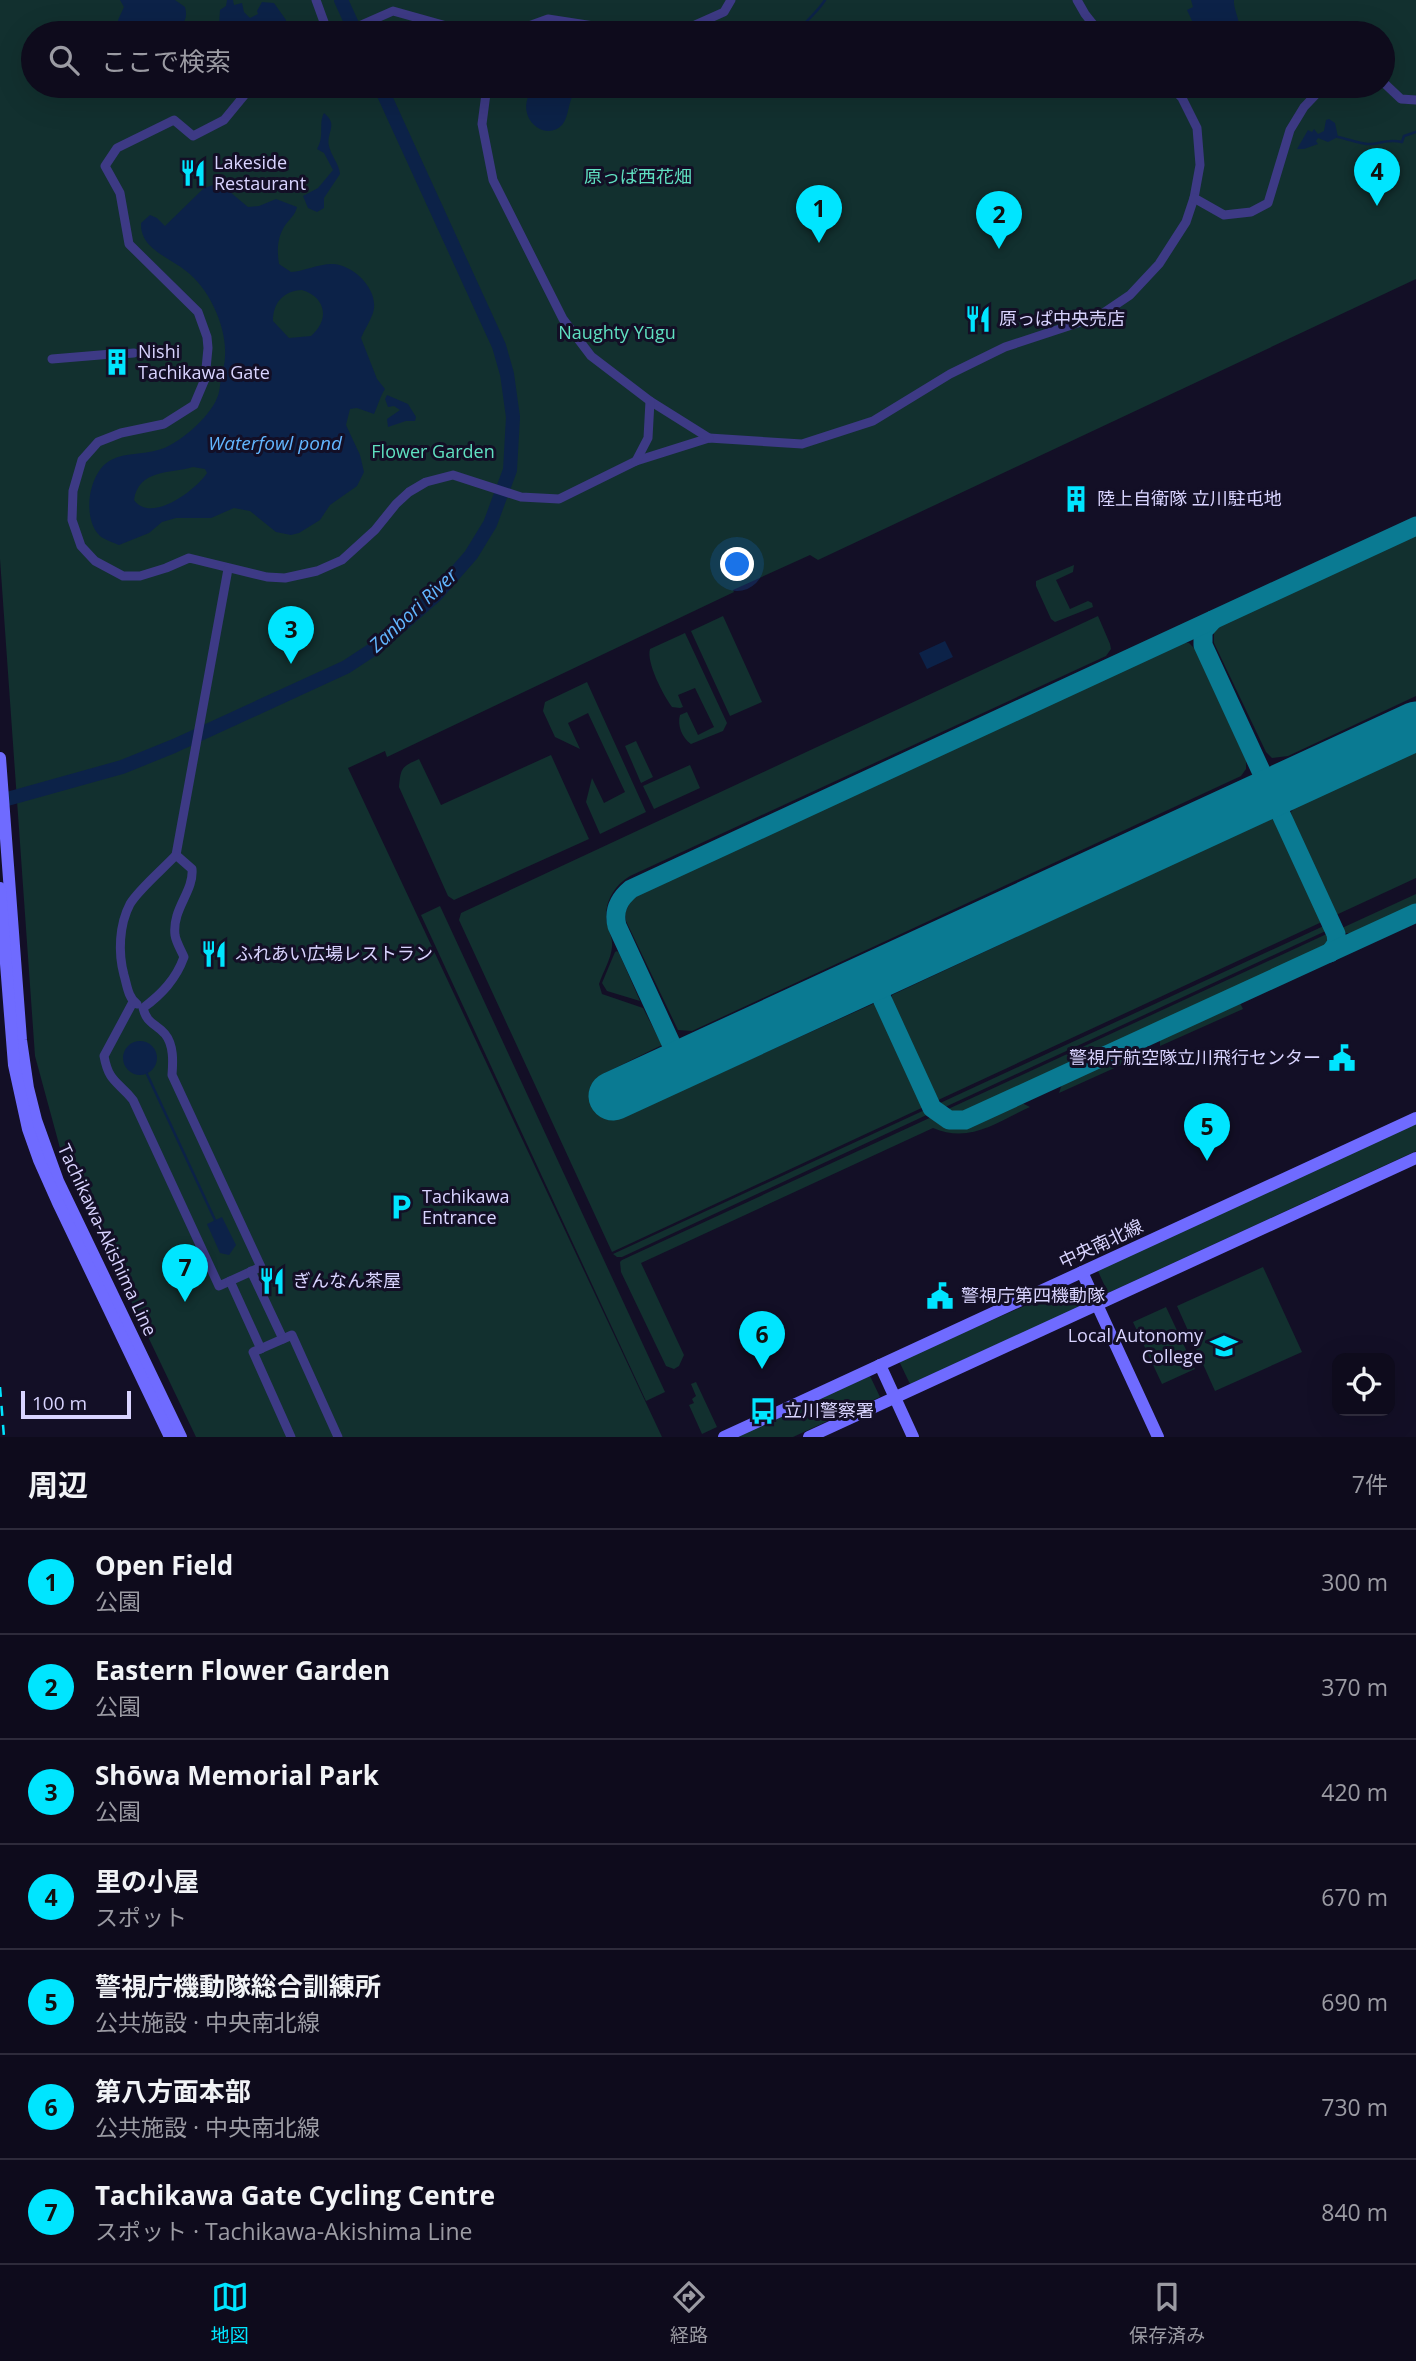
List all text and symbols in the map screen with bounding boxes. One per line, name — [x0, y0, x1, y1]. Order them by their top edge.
search box — [21, 21, 1395, 98]
icon: search — [45, 41, 83, 79]
text: ここで検索 — [101, 43, 231, 79]
pin: 4 — [1354, 148, 1400, 206]
place label: Lakeside Restaurant — [214, 150, 306, 195]
restaurant icon: Lakeside Restaurant — [178, 158, 208, 188]
park label: 原っぱ西花畑 — [584, 164, 692, 188]
pin: 1 — [796, 185, 842, 243]
pin: 2 — [976, 191, 1022, 249]
restaurant icon: 原っぱ中央売店 — [963, 304, 993, 334]
place label: 原っぱ中央売店 — [999, 306, 1125, 330]
park label: Naughty Yūgu — [558, 320, 676, 344]
place label: Nishi Tachikawa Gate — [138, 339, 270, 384]
building icon: Nishi Tachikawa Gate — [102, 347, 132, 377]
water label: Waterfowl pond — [208, 430, 343, 456]
park label: Flower Garden — [371, 439, 495, 463]
building icon: 陸上自衛隊 立川駐屯地 — [1061, 484, 1091, 514]
place label: 陸上自衛隊 立川駐屯地 — [1097, 486, 1282, 510]
your location — [720, 547, 754, 581]
water label: Zanbori River — [362, 561, 464, 658]
pin: 3 — [268, 606, 314, 664]
restaurant icon: ふれあい広場レストラン — [199, 939, 229, 969]
place label: ふれあい広場レストラン — [235, 941, 433, 965]
public building icon: 警視庁航空隊立川飛行センター — [1327, 1043, 1357, 1073]
place label: 警視庁航空隊立川飛行センター — [1069, 1045, 1321, 1069]
pin: 5 — [1184, 1103, 1230, 1161]
street label: Tachikawa-Akishima Line — [53, 1140, 163, 1339]
place label: Tachikawa Entrance — [422, 1184, 510, 1229]
parking icon: Tachikawa Entrance — [386, 1192, 416, 1222]
street label: 中央南北線 — [1055, 1213, 1146, 1273]
pin: 7 — [162, 1244, 208, 1302]
restaurant icon: ぎんなん茶屋 — [257, 1266, 287, 1296]
place label: ぎんなん茶屋 — [293, 1268, 401, 1292]
public building icon: 警視庁第四機動隊 — [925, 1281, 955, 1311]
place label: 警視庁第四機動隊 — [961, 1283, 1105, 1307]
pin: 6 — [739, 1311, 785, 1369]
place label: Local Autonomy College — [1068, 1323, 1204, 1368]
school or university icon: Local Autonomy College — [1209, 1331, 1239, 1361]
map controls — [1332, 1353, 1395, 1416]
button: locate — [1332, 1353, 1395, 1416]
scale bar — [21, 1388, 131, 1420]
text: 100 m — [32, 1390, 87, 1416]
bus stop icon: 立川警察署 — [748, 1396, 778, 1426]
place label: 立川警察署 — [784, 1398, 874, 1422]
text: 周辺 — [28, 1464, 88, 1505]
text: 7件 — [1352, 1468, 1388, 1500]
text: Open Field — [95, 1547, 233, 1583]
text: 1 — [44, 1566, 58, 1598]
text: 300 m — [1321, 1566, 1388, 1598]
text: 公園 — [95, 1585, 141, 1617]
text: Eastern Flower Garden — [95, 1652, 390, 1688]
text: 2 — [44, 1671, 58, 1703]
text: 370 m — [1321, 1671, 1388, 1703]
text: 公園 — [95, 1690, 141, 1722]
text: Shōwa Memorial Park — [95, 1757, 379, 1793]
text: 3 — [44, 1776, 58, 1808]
text: 420 m — [1321, 1776, 1388, 1808]
text: 公園 — [95, 1795, 141, 1827]
text: 里の小屋 — [95, 1863, 199, 1899]
text: 4 — [44, 1881, 58, 1913]
text: 670 m — [1321, 1881, 1388, 1913]
text: スポット — [95, 1901, 187, 1933]
text: 警視庁機動隊総合訓練所 — [95, 1968, 381, 2004]
text: 5 — [44, 1986, 58, 2018]
text: 690 m — [1321, 1986, 1388, 2018]
text: 公共施設 · 中央南北線 — [95, 2006, 320, 2038]
text: 第八方面本部 — [95, 2073, 251, 2109]
text: 6 — [44, 2091, 58, 2123]
text: 730 m — [1321, 2091, 1388, 2123]
text: 公共施設 · 中央南北線 — [95, 2111, 320, 2143]
text: Tachikawa Gate Cycling Centre — [95, 2177, 495, 2213]
text: 7 — [44, 2196, 58, 2228]
text: 840 m — [1321, 2196, 1388, 2228]
text: スポット · Tachikawa-Akishima Line — [95, 2215, 472, 2247]
tab: 地図 — [211, 2278, 249, 2348]
tab: 経路 — [670, 2278, 708, 2348]
tab: 保存済み — [1129, 2278, 1205, 2348]

